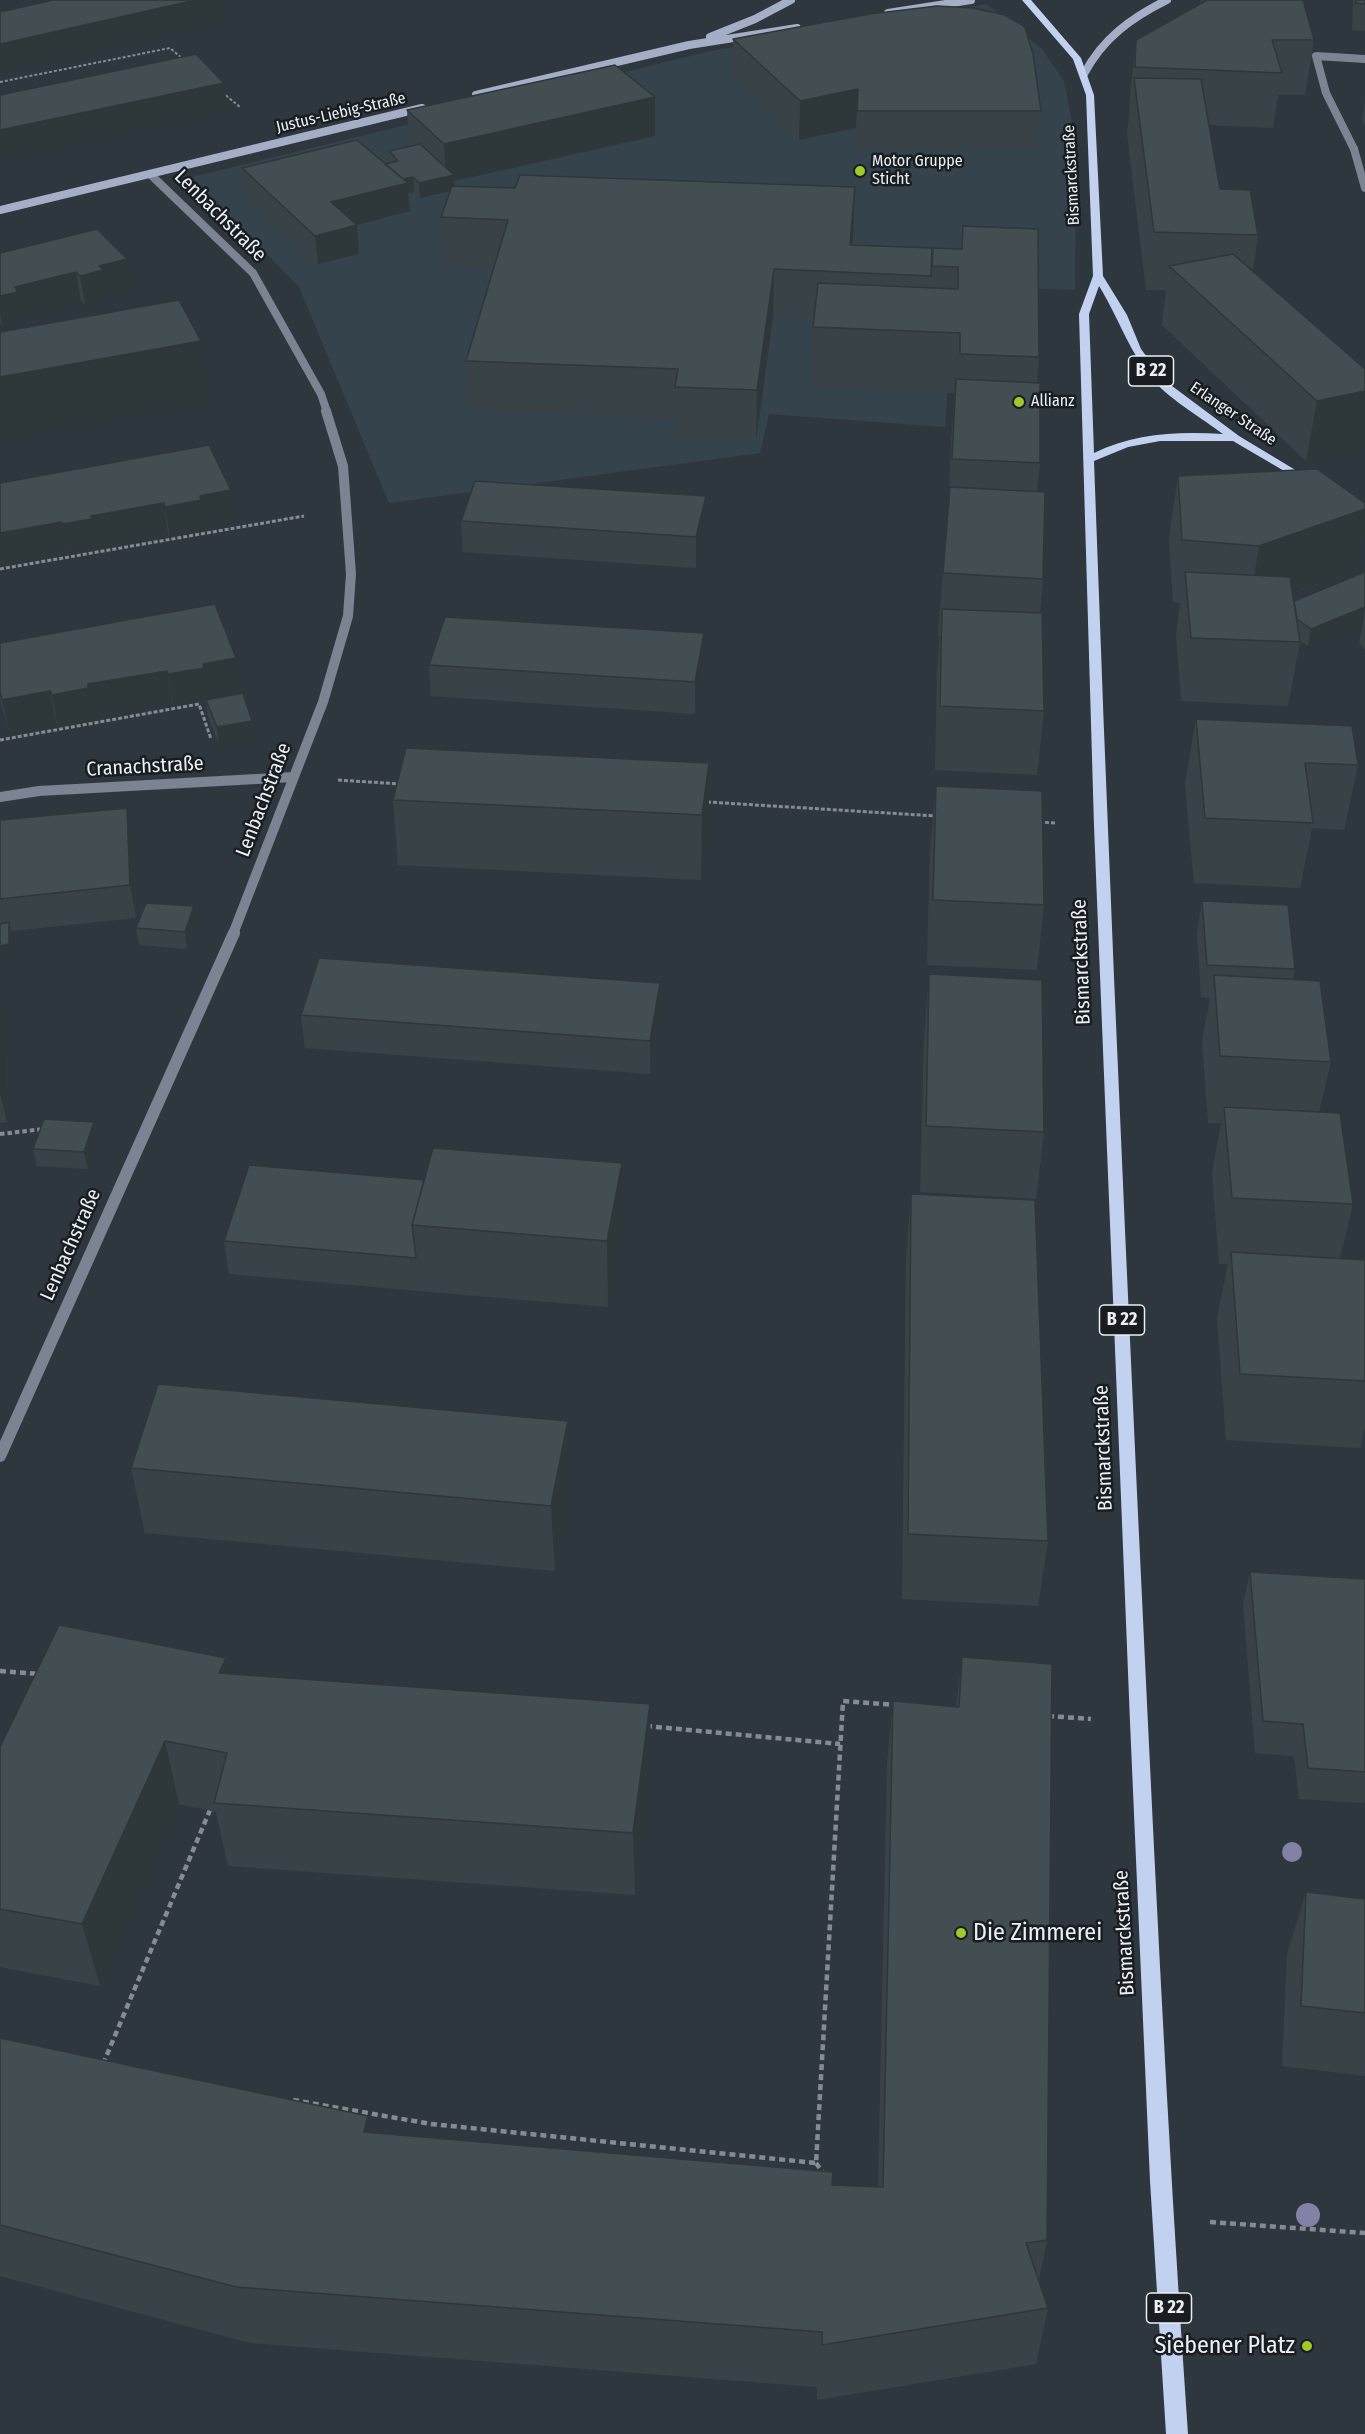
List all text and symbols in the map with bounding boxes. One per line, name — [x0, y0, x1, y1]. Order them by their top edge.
street label: Justus-Liebig-Straße — [274, 89, 408, 137]
street label: Bismarckstraße — [1060, 124, 1084, 226]
place label: Motor Gruppe Sticht — [872, 152, 963, 190]
marker: Motor Gruppe Sticht — [853, 164, 867, 178]
street label: Lenbachstraße — [169, 165, 271, 267]
road number: B 22 — [1128, 356, 1174, 386]
street label: Erlanger Straße — [1186, 378, 1280, 450]
place label: Allianz — [1031, 392, 1074, 412]
marker: Allianz — [1012, 395, 1026, 409]
street label: Lenbachstraße — [231, 740, 297, 860]
street label: Cranachstraße — [86, 752, 204, 782]
street label: Bismarckstraße — [1068, 899, 1096, 1025]
street label: Lenbachstraße — [36, 1185, 106, 1305]
road number: B 22 — [1100, 1305, 1144, 1335]
street label: Bismarckstraße — [1090, 1385, 1118, 1511]
street label: Bismarckstraße — [1110, 1870, 1140, 1996]
place label: Die Zimmerei — [973, 1919, 1102, 1947]
marker: Die Zimmerei — [954, 1926, 968, 1940]
road number: B 22 — [1146, 2293, 1192, 2323]
place label: Siebener Platz — [1154, 2332, 1295, 2360]
marker: Siebener Platz — [1300, 2339, 1314, 2353]

